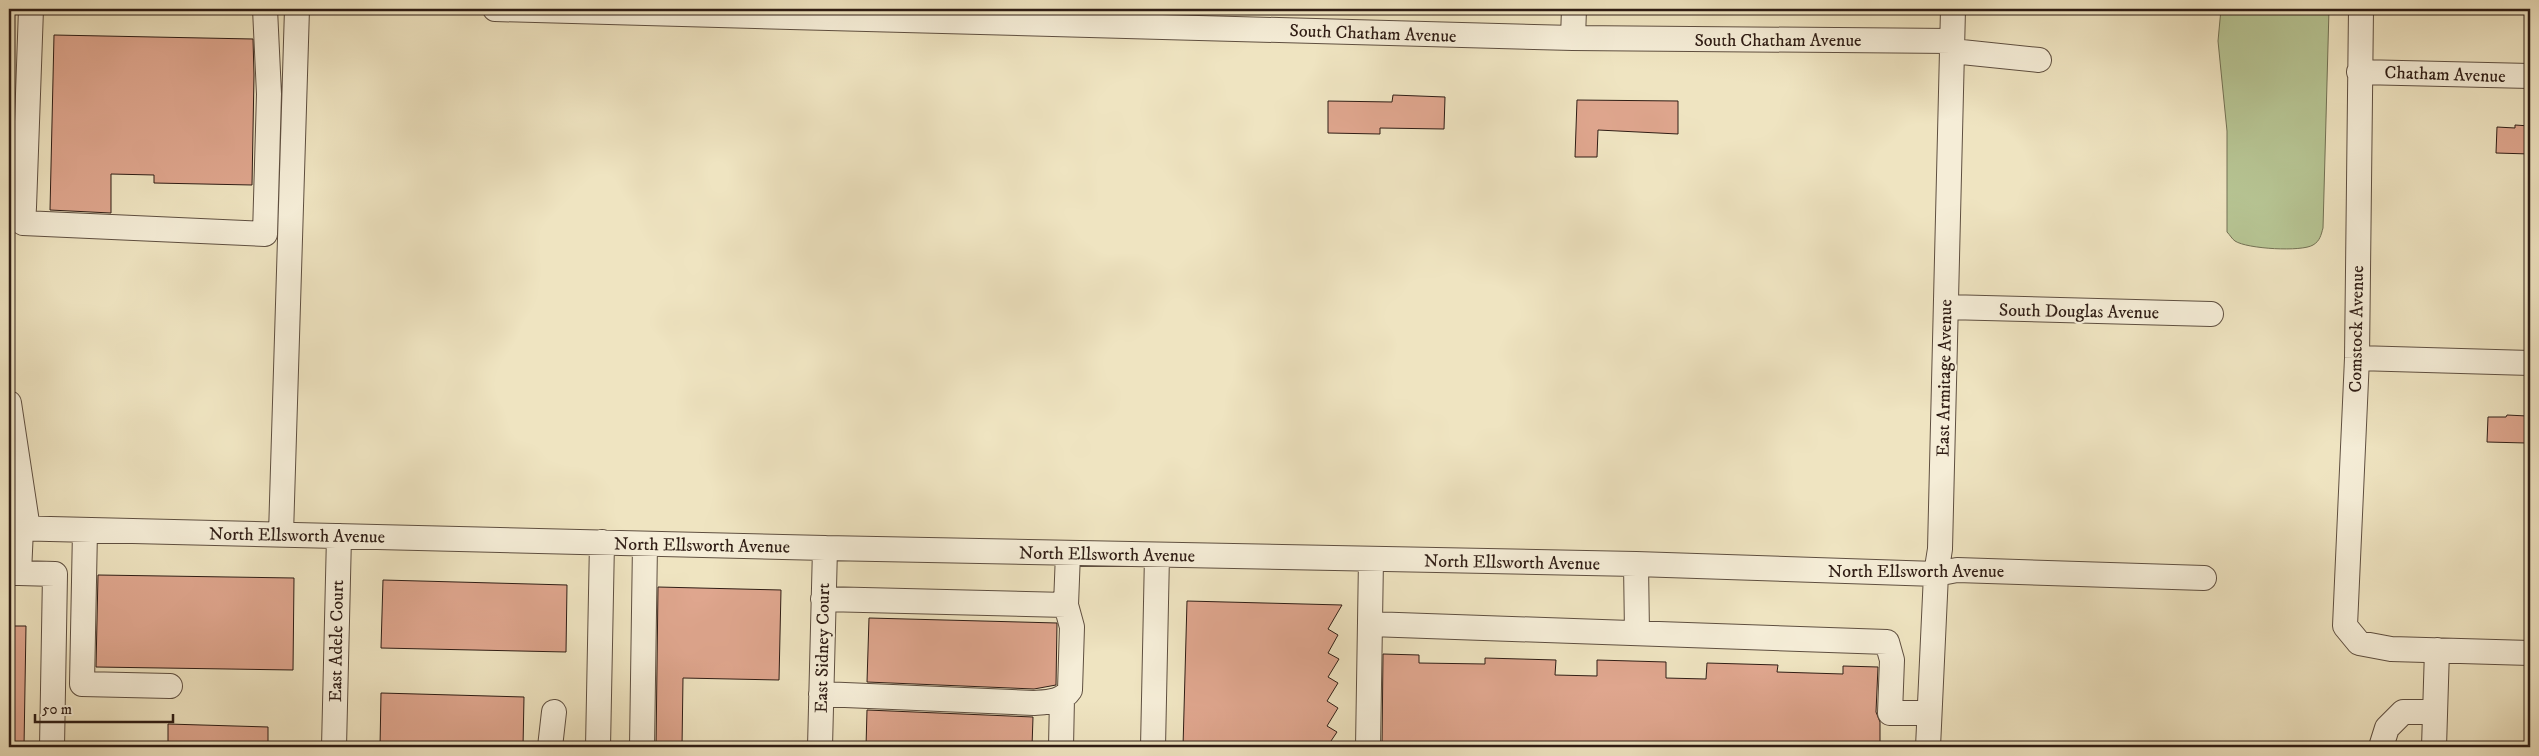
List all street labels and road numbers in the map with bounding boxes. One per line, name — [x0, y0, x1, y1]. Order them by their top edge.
street label: South Chatham Avenue — [1289, 20, 1457, 48]
street label: South Chatham Avenue — [1694, 30, 1862, 52]
street label: Chatham Avenue — [2384, 62, 2506, 88]
street label: Comstock Avenue — [2345, 265, 2369, 393]
street label: East Armitage Avenue — [1933, 299, 1957, 457]
street label: South Douglas Avenue — [1999, 300, 2159, 324]
street label: North Ellsworth Avenue — [209, 523, 385, 549]
street label: North Ellsworth Avenue — [614, 533, 790, 559]
street label: North Ellsworth Avenue — [1019, 542, 1195, 568]
street label: North Ellsworth Avenue — [1424, 550, 1600, 576]
street label: North Ellsworth Avenue — [1828, 561, 2004, 583]
street label: East Adele Court — [325, 579, 349, 702]
street label: East Sidney Court — [811, 583, 835, 713]

